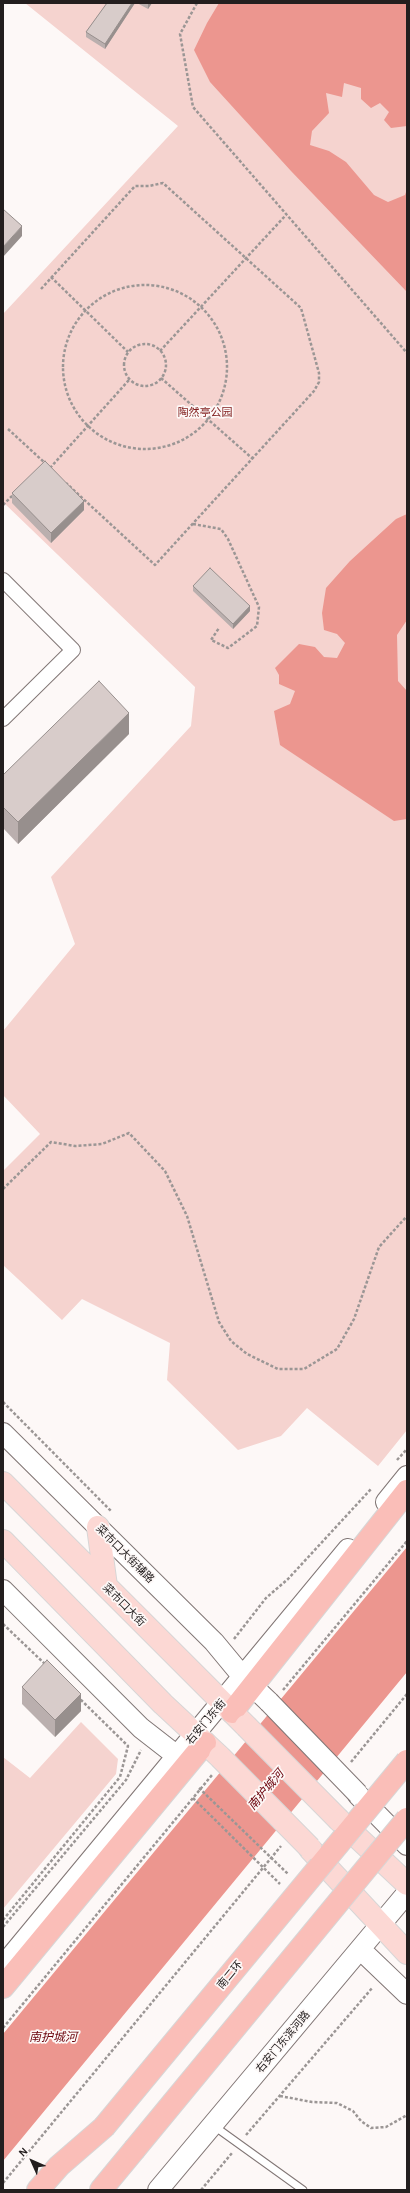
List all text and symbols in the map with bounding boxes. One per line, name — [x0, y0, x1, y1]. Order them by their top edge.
park label: 陶然亭公园 — [178, 406, 232, 420]
street label: 菜市口大街辅路 — [93, 1522, 157, 1586]
street label: 菜市口大街 — [100, 1581, 148, 1629]
street label: 右安门东街 — [183, 1697, 229, 1747]
water label: 南护城河 — [245, 1767, 287, 1813]
street label: 南二环 — [214, 1958, 246, 1992]
street label: 右安门东滨河路 — [253, 2008, 313, 2076]
water label: 南护城河 — [29, 2030, 77, 2044]
north arrow — [12, 2141, 52, 2181]
text: N — [17, 2146, 30, 2159]

